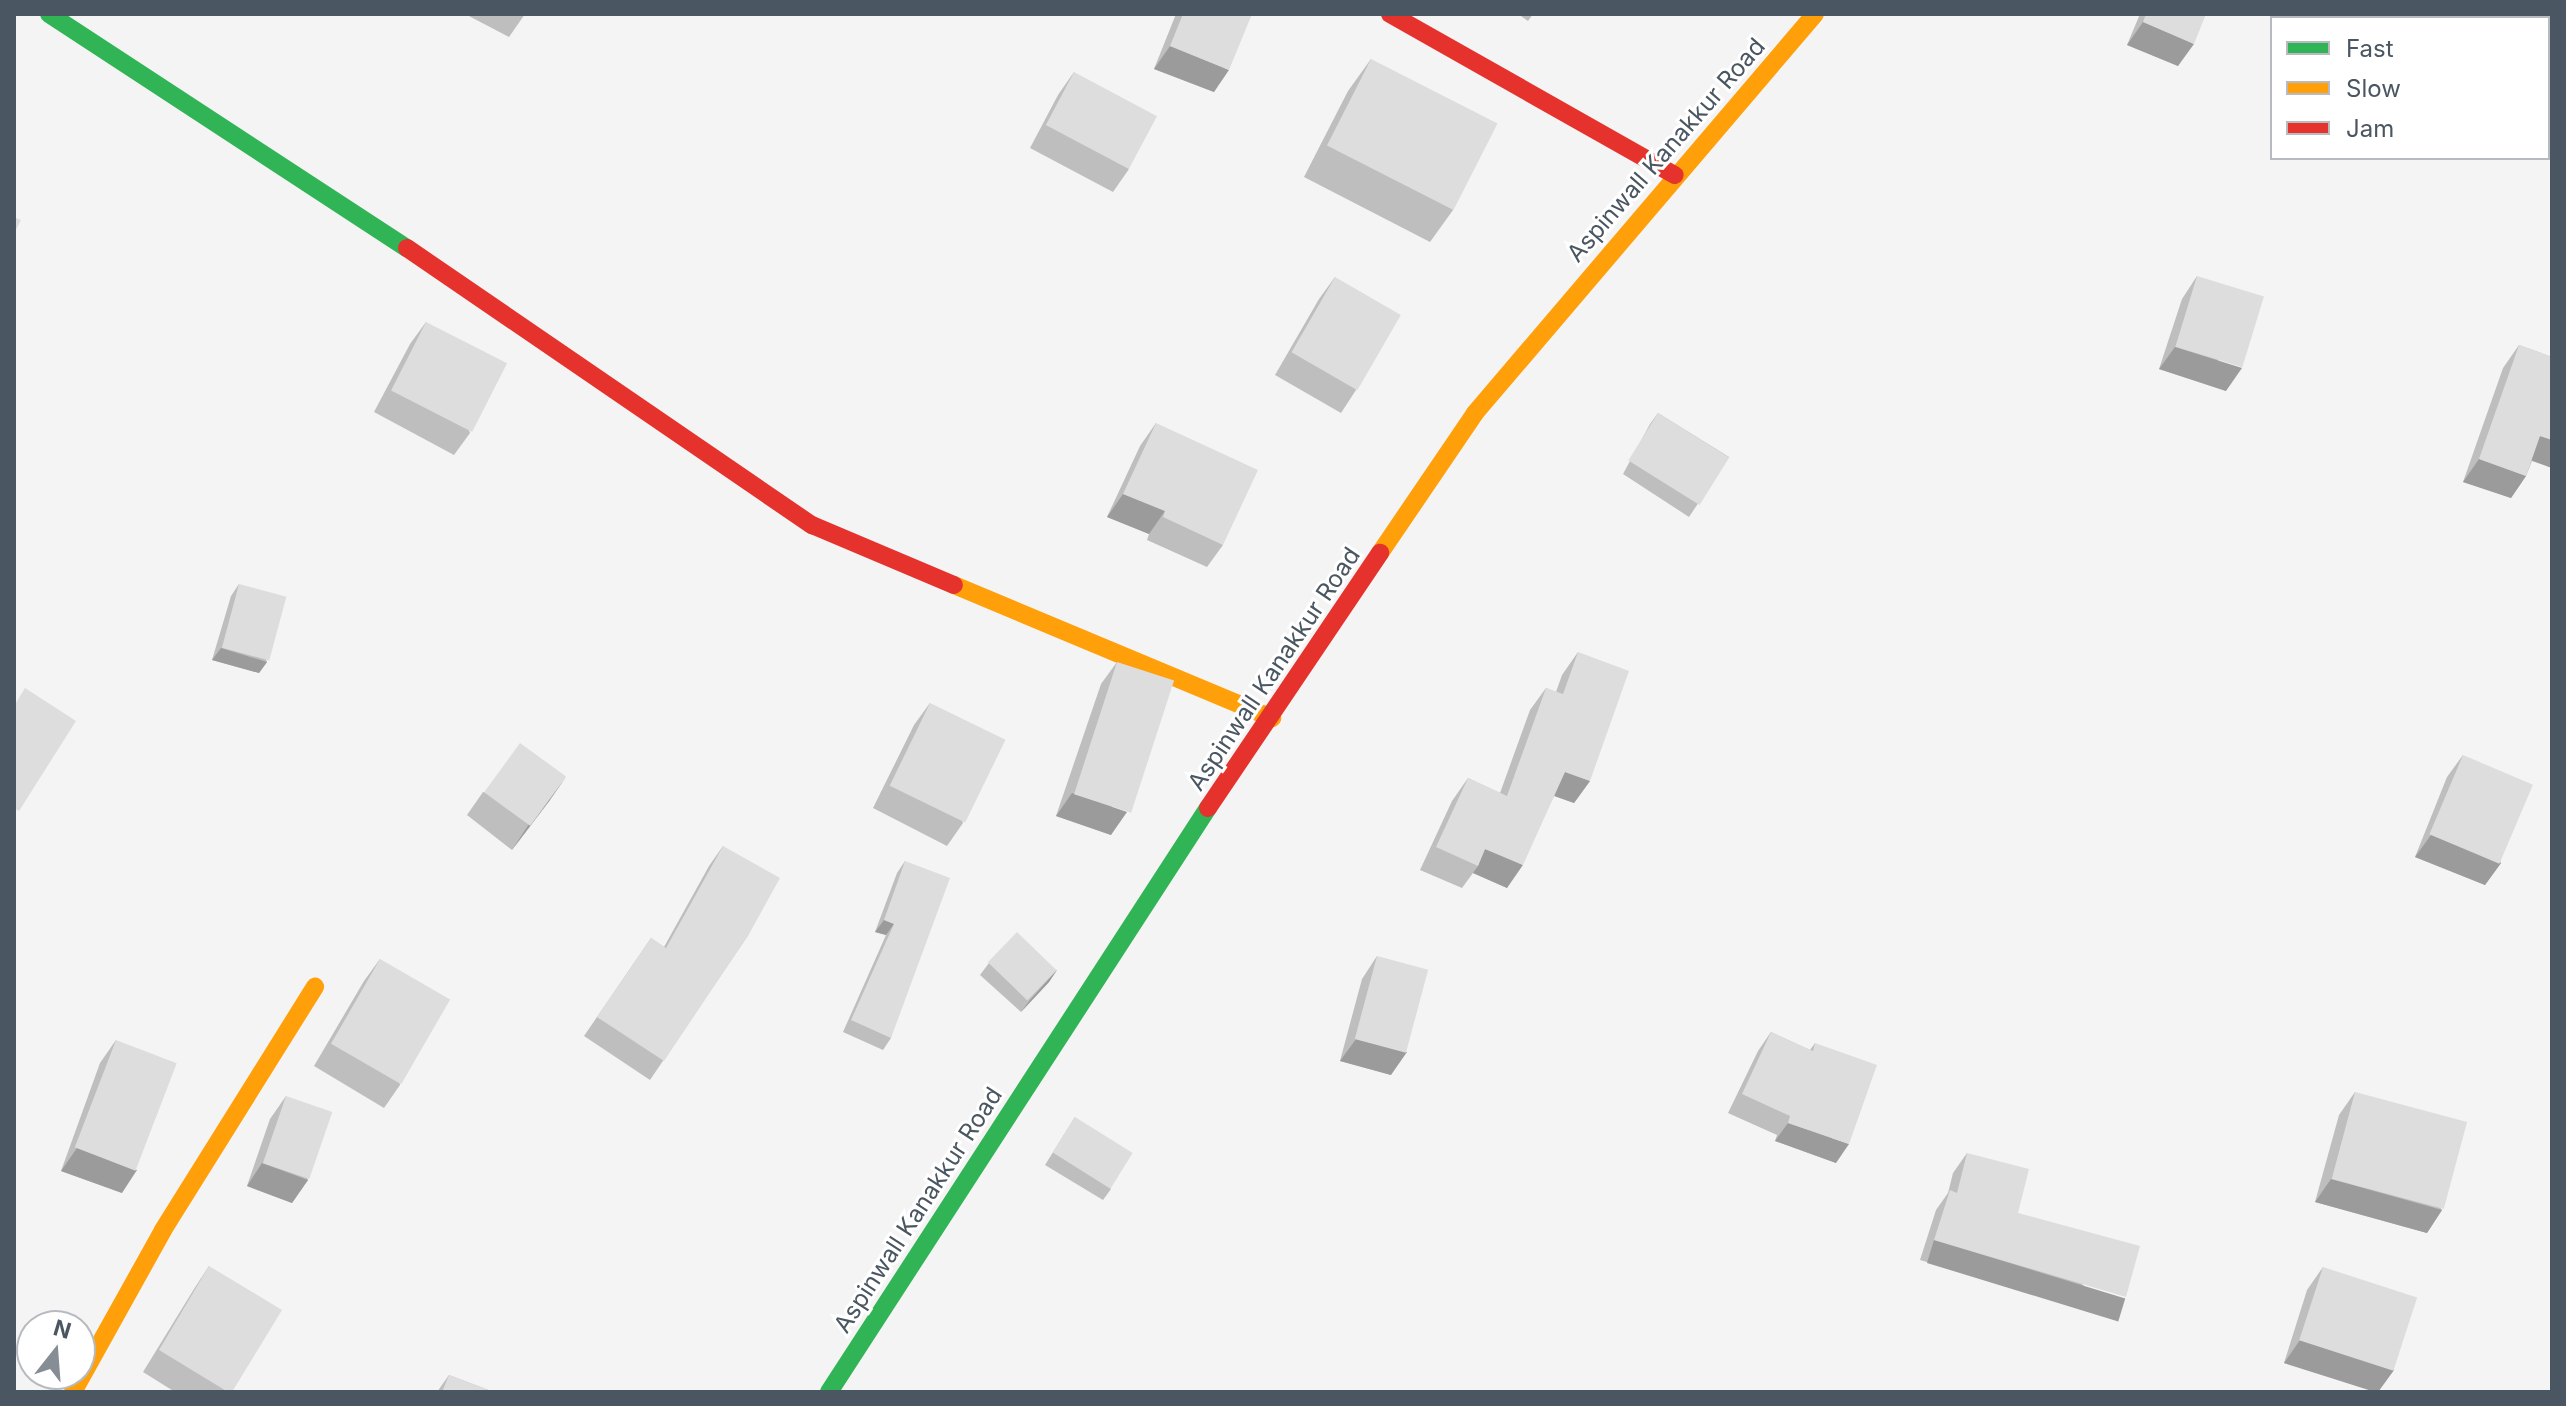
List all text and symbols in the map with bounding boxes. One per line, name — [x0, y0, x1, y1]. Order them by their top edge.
legend — [2270, 16, 2550, 160]
street label: Aspinwall Kanakkur Road — [1561, 32, 1771, 268]
text: Fast — [2346, 34, 2394, 63]
text: Slow — [2346, 74, 2401, 103]
text: Jam — [2346, 114, 2394, 143]
street label: Aspinwall Kanakkur Road — [1182, 542, 1366, 796]
street label: Aspinwall Kanakkur Road — [828, 1082, 1008, 1338]
north arrow — [16, 1310, 96, 1390]
text: N — [51, 1314, 74, 1344]

